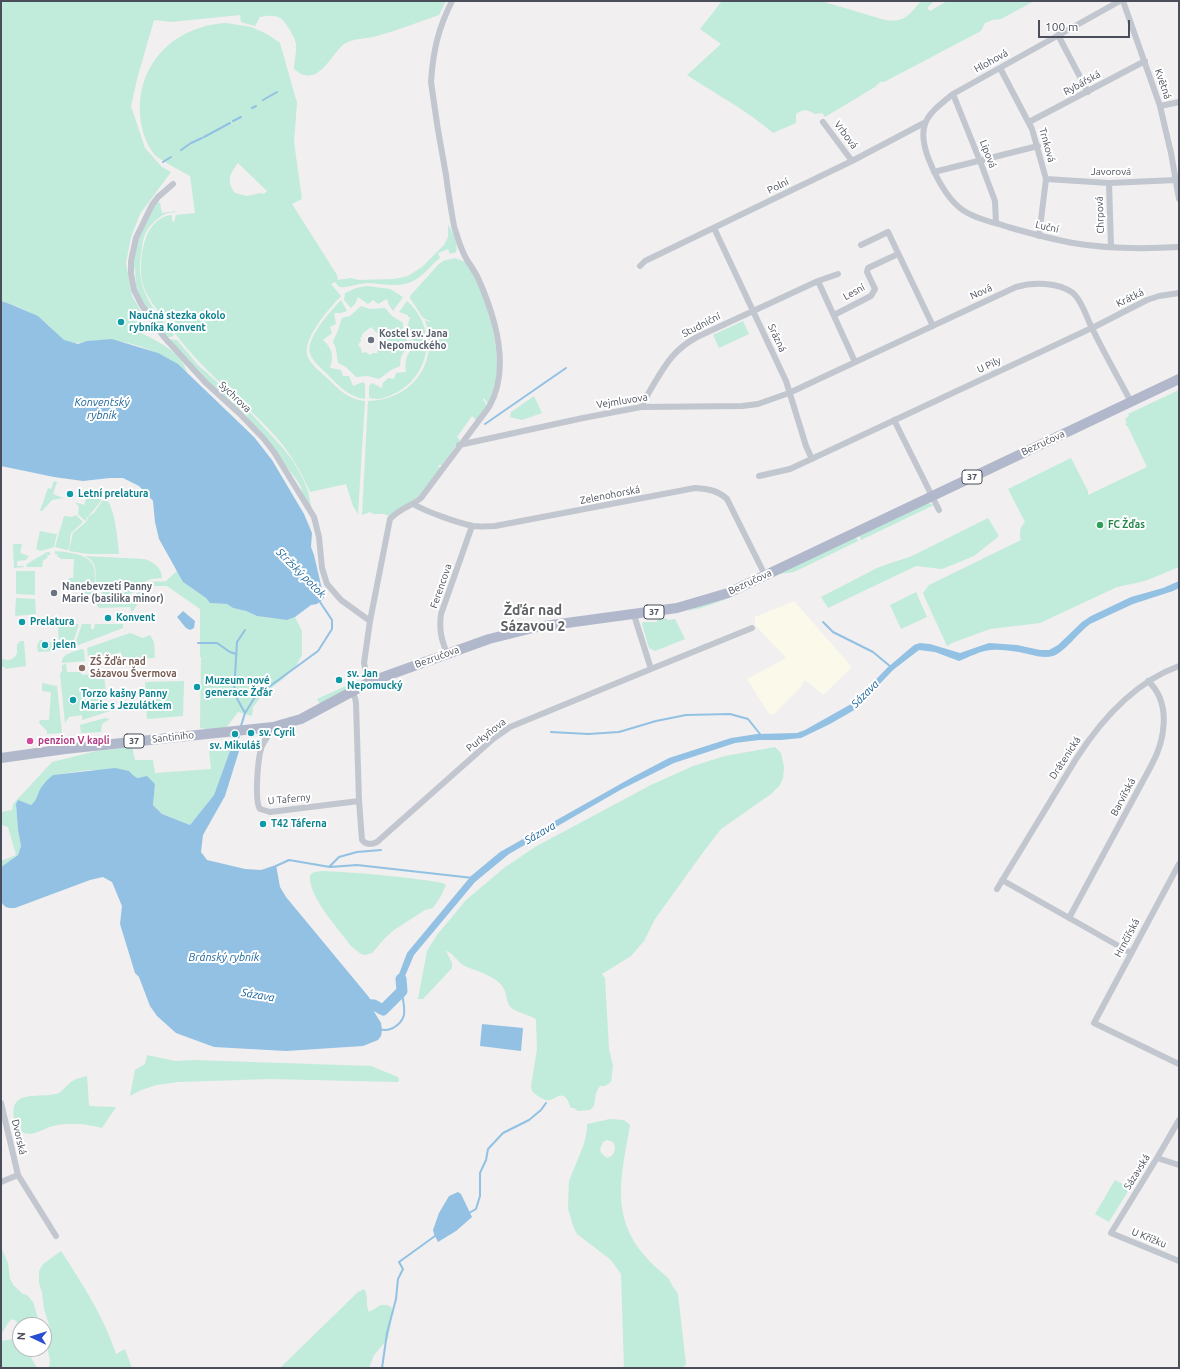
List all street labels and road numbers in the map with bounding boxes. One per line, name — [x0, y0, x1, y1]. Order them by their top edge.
street label: Hlohová — [972, 47, 1010, 75]
street label: Květná — [1152, 67, 1174, 101]
street label: Rybářská — [1061, 68, 1103, 98]
street label: Vrbová — [832, 119, 860, 151]
street label: Trnková — [1036, 126, 1058, 164]
street label: Lipová — [977, 138, 999, 170]
street label: Javorová — [1091, 166, 1131, 178]
street label: Polní — [765, 176, 791, 196]
street label: Chrpová — [1093, 196, 1107, 234]
street label: Luční — [1034, 219, 1060, 235]
street label: Lesní — [841, 281, 867, 303]
street label: Nová — [968, 282, 994, 302]
street label: Krátká — [1114, 286, 1146, 310]
street label: Studniční — [680, 310, 722, 340]
street label: Srázná — [765, 322, 789, 354]
street label: U Pily — [975, 354, 1003, 376]
street label: Sychrova — [216, 379, 254, 415]
street label: Vejmluvova — [596, 391, 648, 411]
street label: Bezručova — [1019, 428, 1067, 458]
road number: 37 — [962, 470, 982, 484]
street label: Zelenohorská — [579, 483, 641, 507]
street label: Ferencova — [428, 562, 454, 610]
street label: Bezručova — [726, 567, 774, 597]
road number: 37 — [644, 605, 664, 619]
street label: Bezručova — [413, 643, 461, 671]
street label: Purkyňova — [464, 716, 508, 754]
street label: Santiniho — [151, 729, 195, 745]
road number: 37 — [124, 734, 144, 748]
street label: Drátenická — [1047, 734, 1083, 782]
street label: Barvířská — [1108, 776, 1138, 818]
street label: U Taferny — [267, 791, 311, 807]
street label: Hrnčířská — [1112, 917, 1142, 959]
street label: Dvorská — [9, 1118, 29, 1156]
street label: Sázavská — [1121, 1152, 1153, 1192]
street label: U Křížku — [1130, 1226, 1168, 1250]

